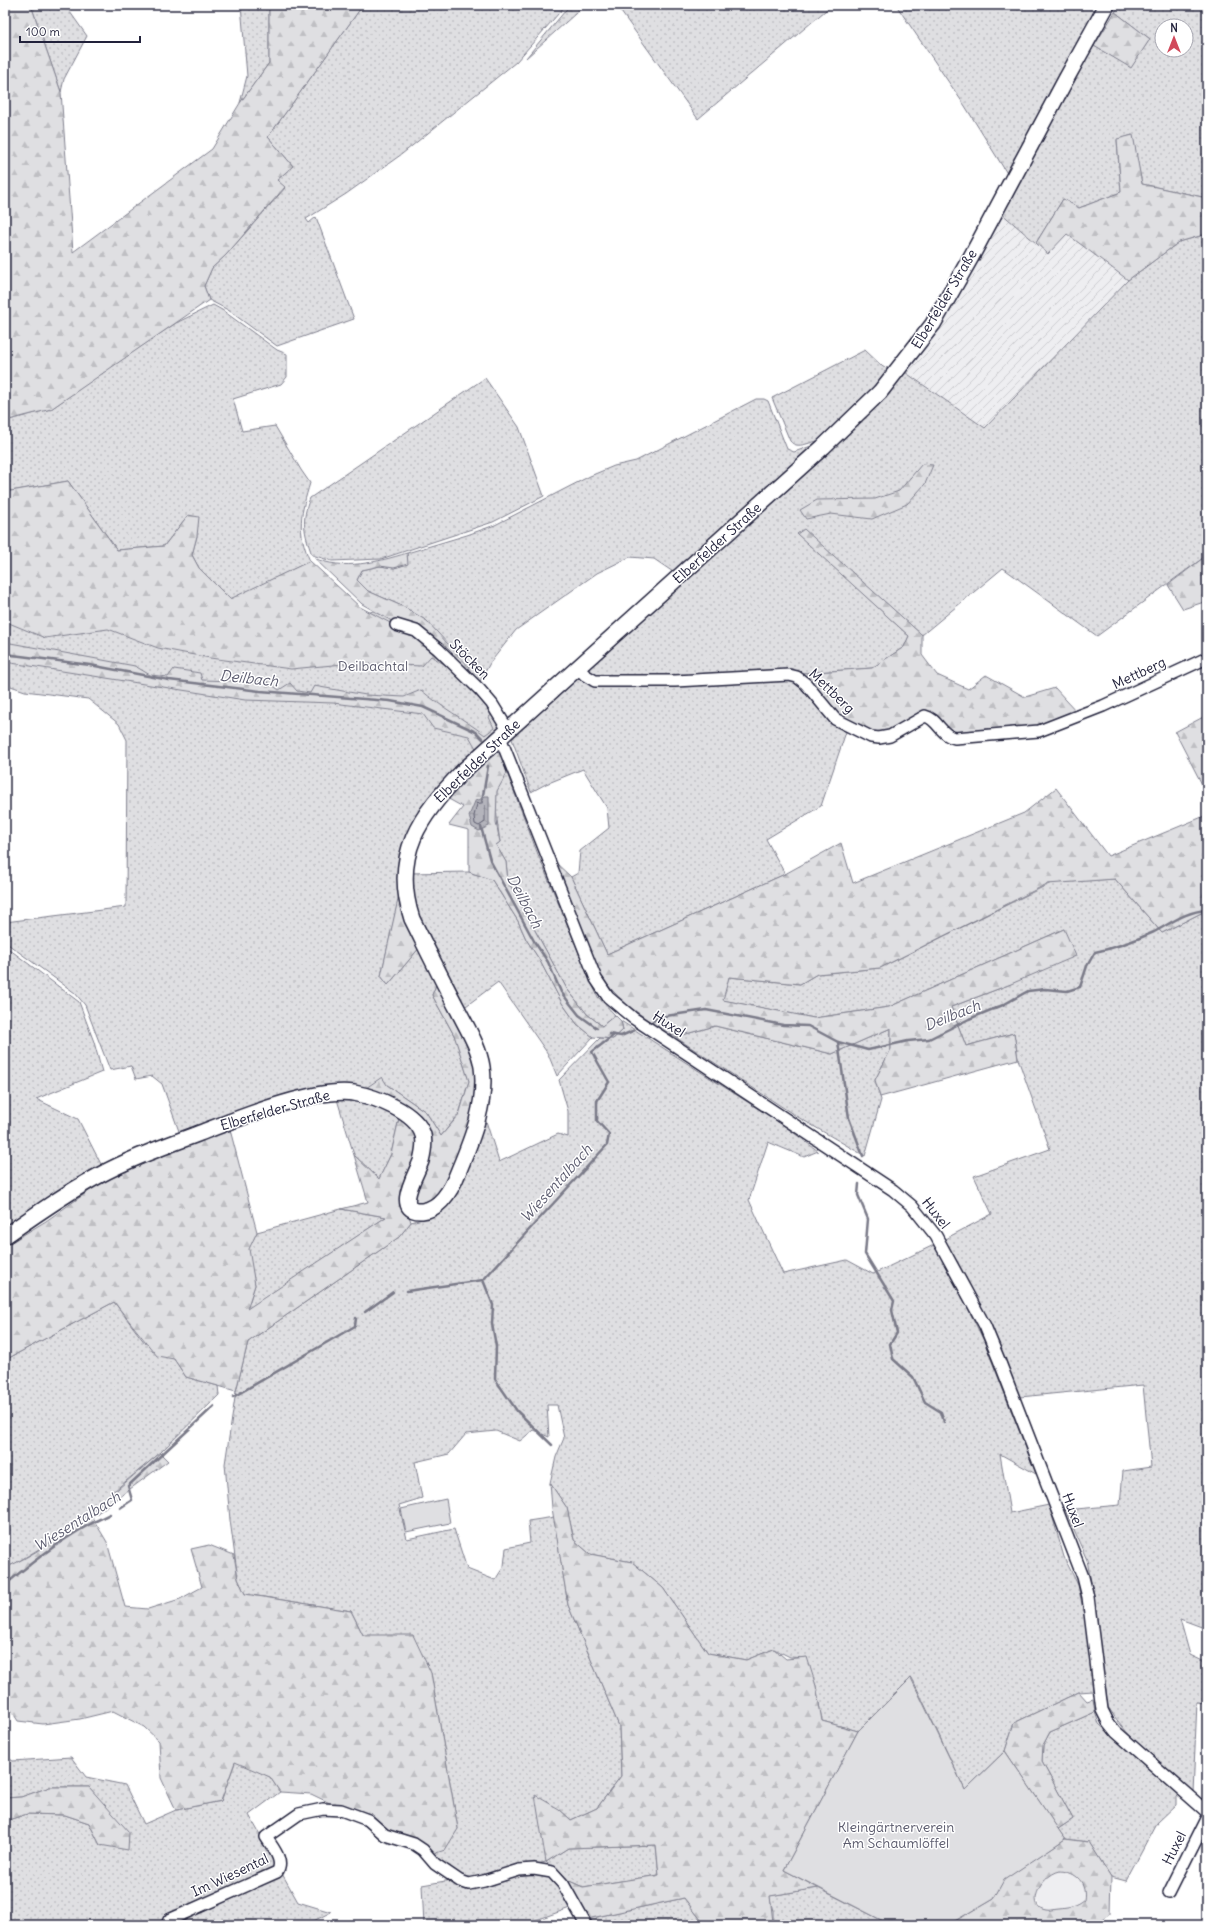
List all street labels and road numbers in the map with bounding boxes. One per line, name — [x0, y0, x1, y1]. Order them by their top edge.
street label: Elberfelder Straße — [907, 246, 981, 352]
street label: Elberfelder Straße — [669, 499, 765, 587]
street label: Stöcken — [446, 635, 494, 683]
street label: Mettberg — [1109, 653, 1169, 693]
street label: Mettberg — [805, 665, 859, 717]
street label: Elberfelder Straße — [430, 715, 524, 807]
street label: Huxel — [649, 1007, 689, 1041]
street label: Elberfelder Straße — [218, 1086, 332, 1134]
street label: Huxel — [918, 1194, 954, 1232]
street label: Huxel — [1058, 1490, 1088, 1530]
street label: Huxel — [1158, 1828, 1190, 1868]
street label: Im Wiesental — [189, 1849, 271, 1901]

